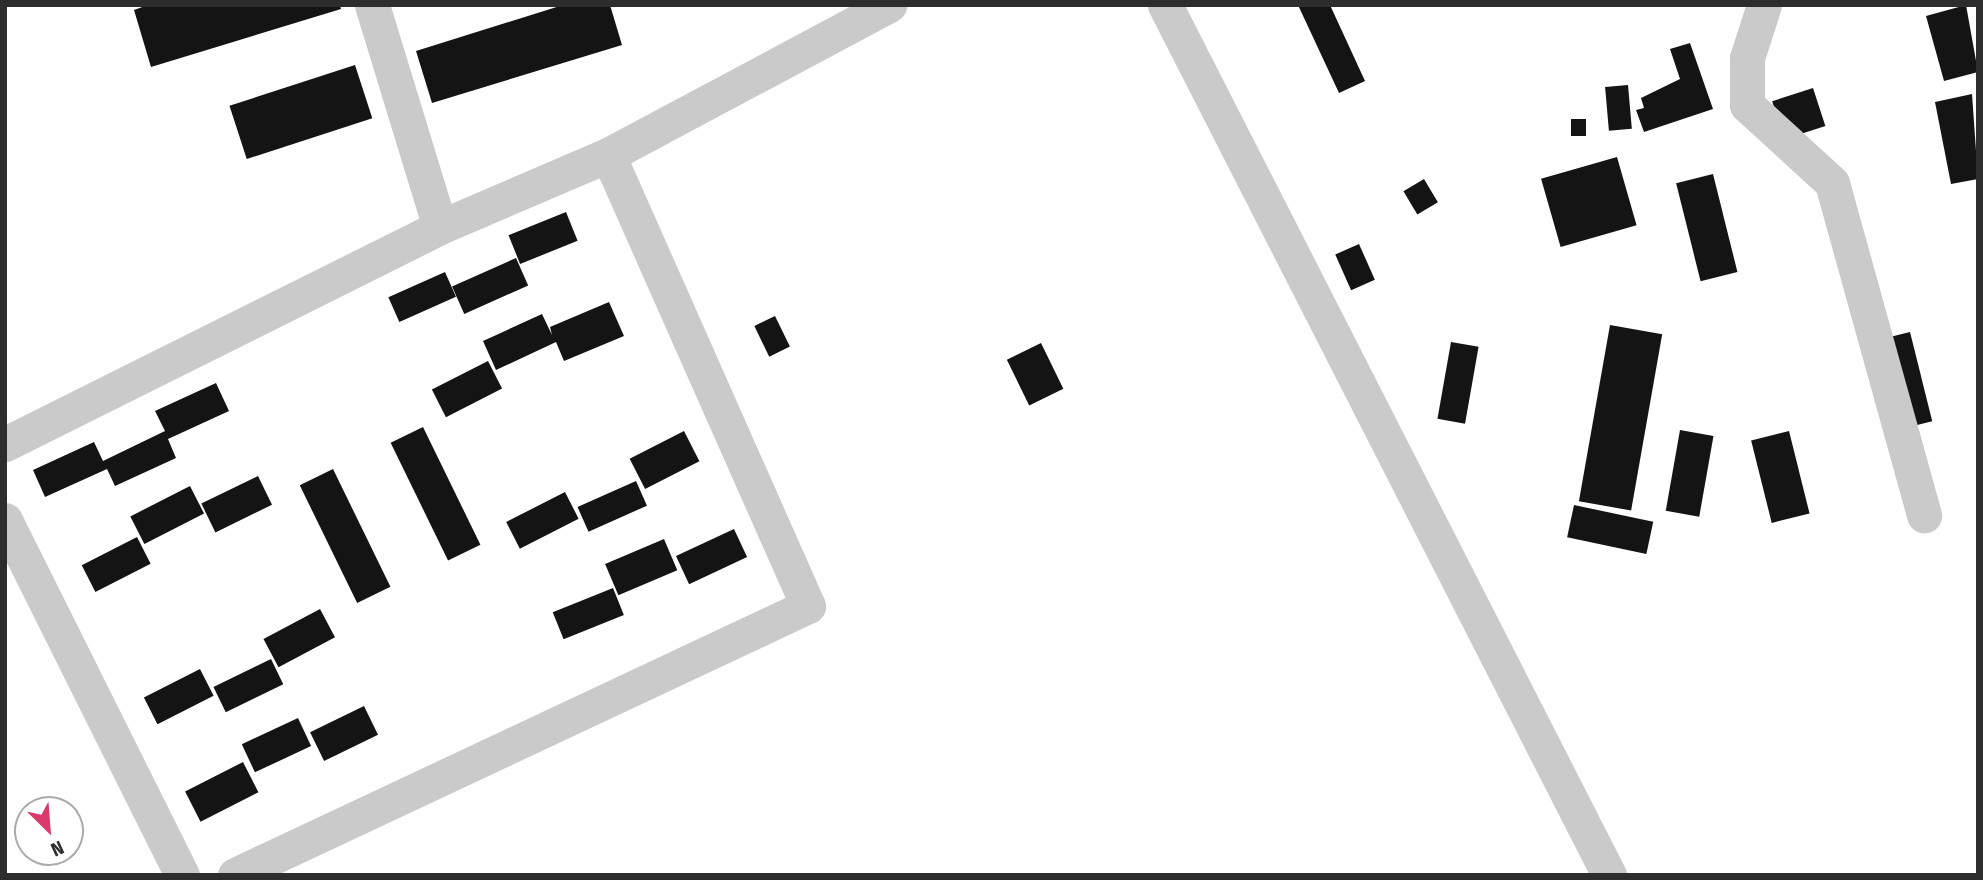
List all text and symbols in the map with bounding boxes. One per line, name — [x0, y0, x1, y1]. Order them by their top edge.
north arrow — [14, 796, 84, 866]
text: N — [47, 836, 67, 861]

